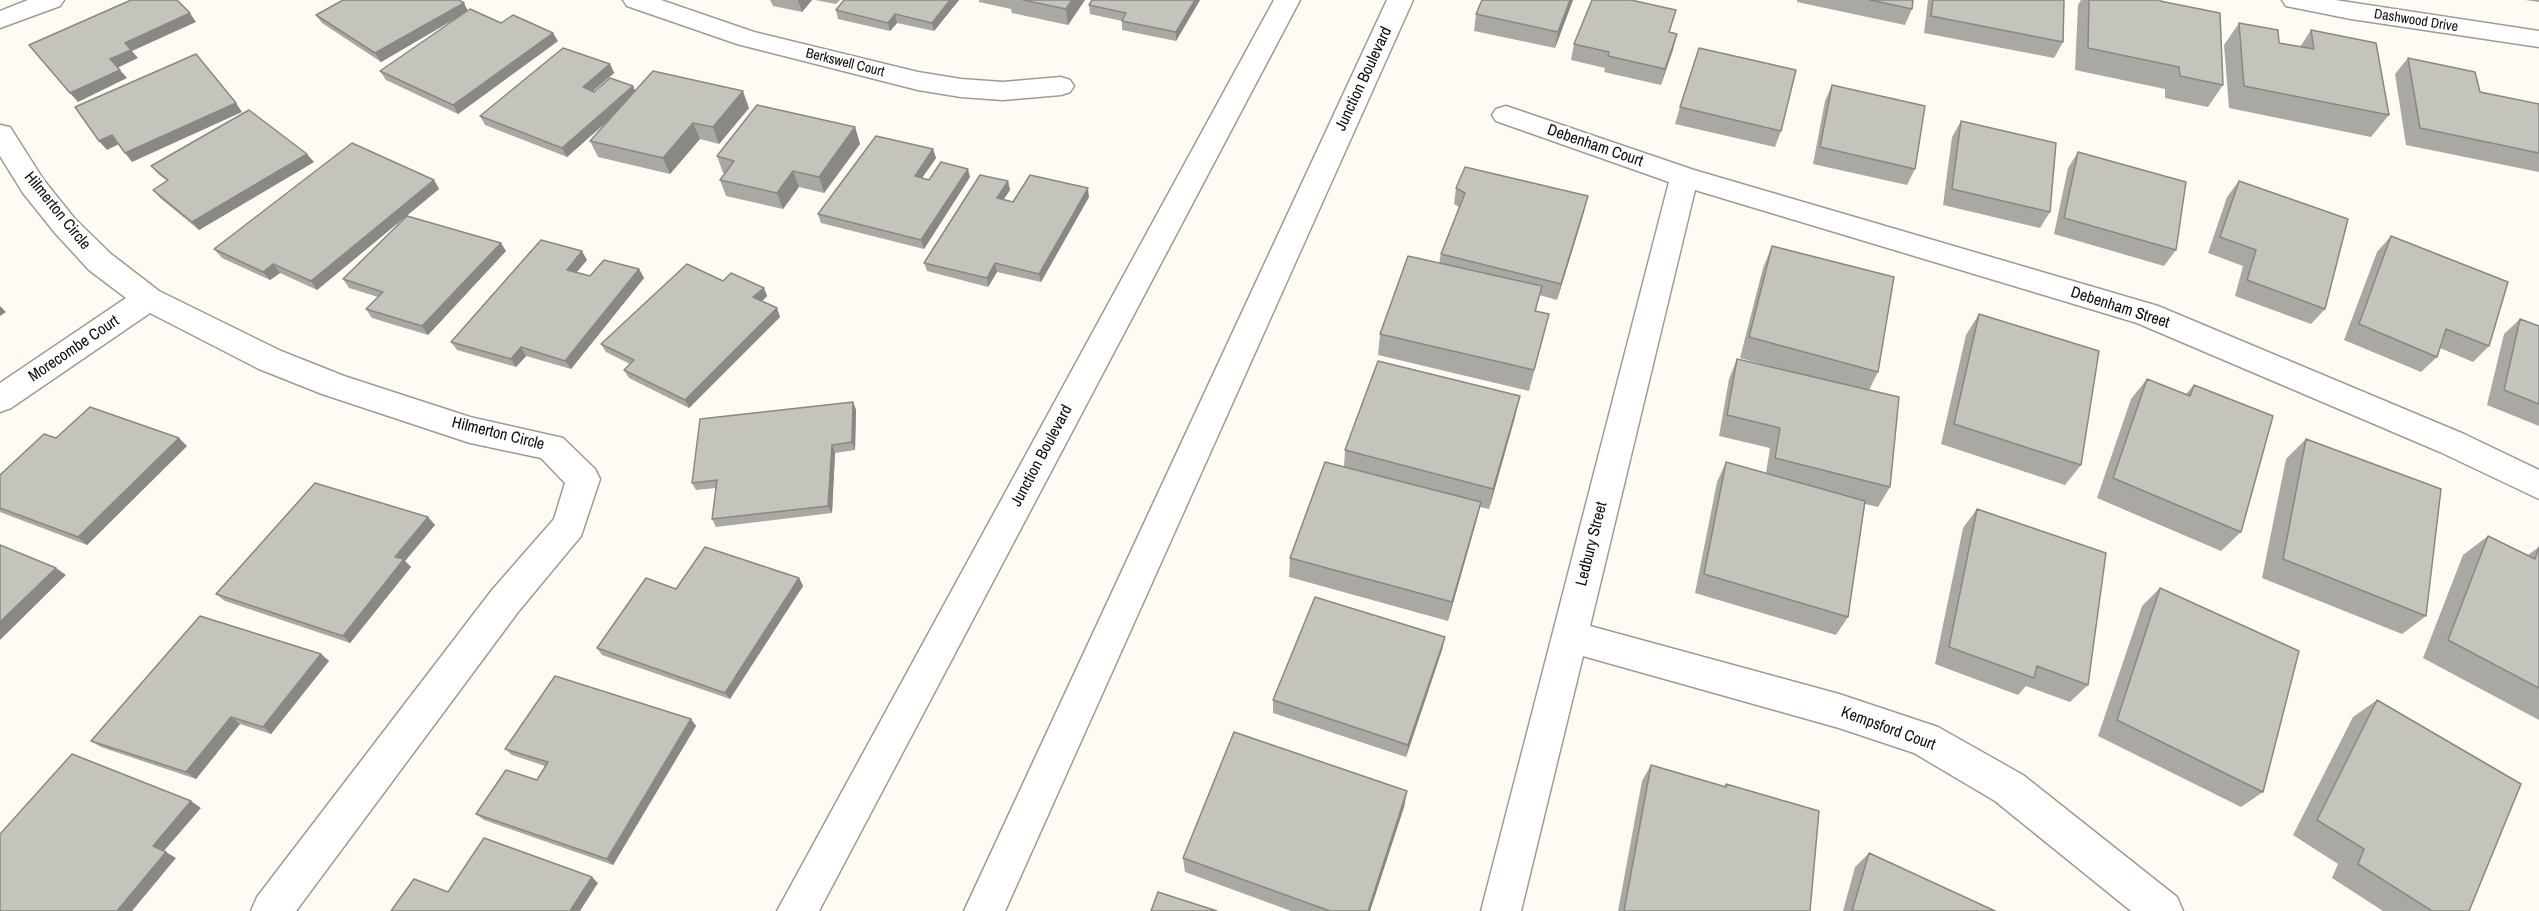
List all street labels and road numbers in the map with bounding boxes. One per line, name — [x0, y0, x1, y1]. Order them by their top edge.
street label: Dashwood Drive — [2373, 6, 2459, 36]
street label: Junction Boulevard — [1332, 24, 1396, 134]
street label: Berkswell Court — [804, 45, 886, 81]
street label: Debenham Court — [1545, 121, 1645, 171]
street label: Hilmerton Circle — [20, 168, 94, 254]
street label: Debenham Street — [2068, 283, 2172, 333]
street label: Morecombe Court — [25, 312, 123, 386]
street label: Junction Boulevard — [1007, 402, 1077, 510]
street label: Hilmerton Circle — [450, 413, 546, 455]
street label: Ledbury Street — [1572, 500, 1612, 588]
street label: Kempsford Court — [1838, 703, 1938, 755]

